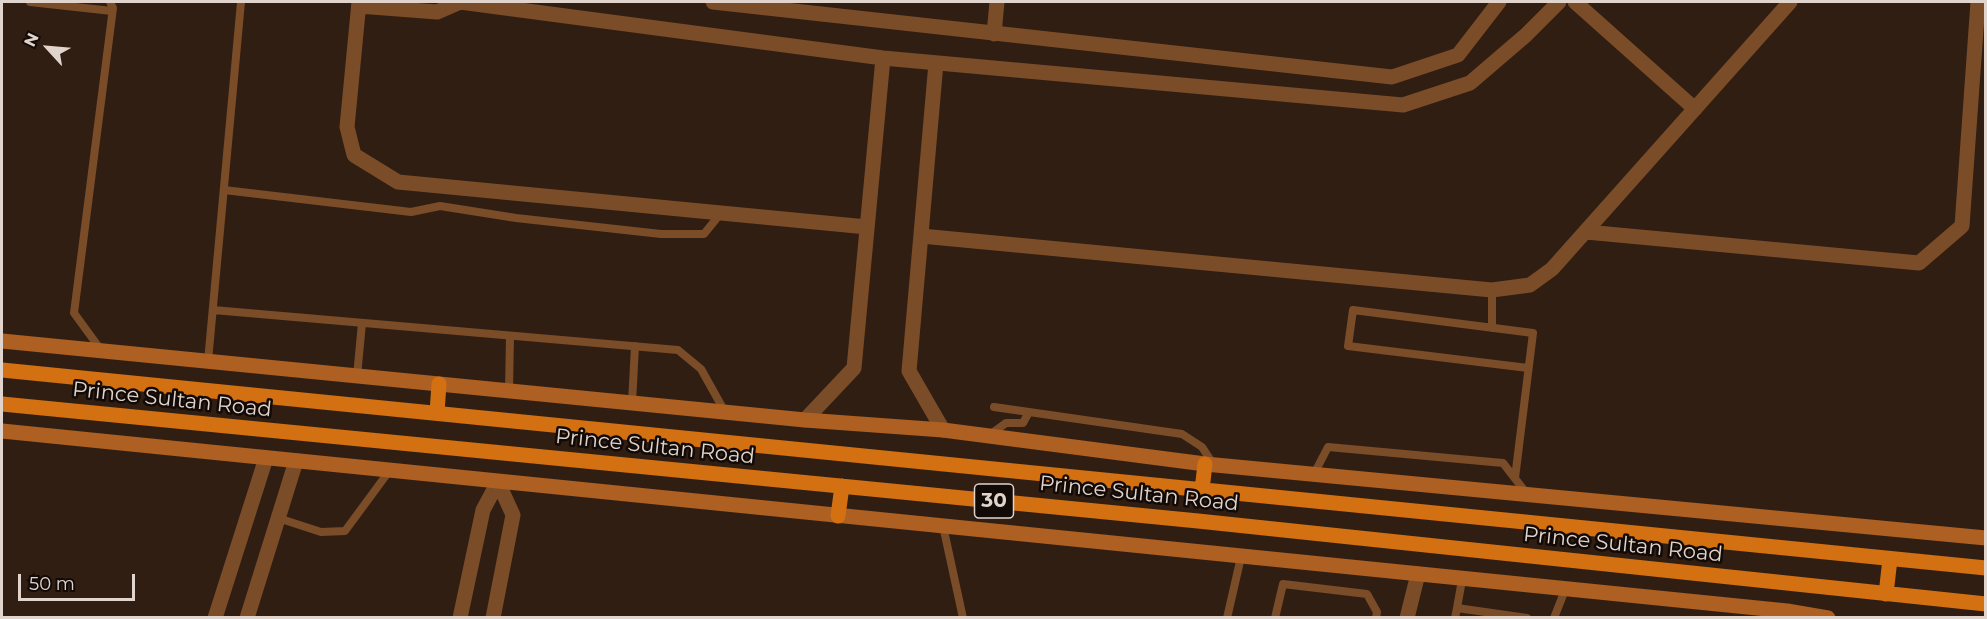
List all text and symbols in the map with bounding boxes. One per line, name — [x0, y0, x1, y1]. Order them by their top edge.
north arrow — [18, 18, 78, 78]
text: N — [20, 30, 43, 50]
street label: Prince Sultan Road — [71, 377, 273, 423]
street label: Prince Sultan Road — [554, 424, 756, 470]
street label: Prince Sultan Road — [1038, 471, 1240, 517]
road number: 30 — [974, 484, 1014, 518]
street label: Prince Sultan Road — [1522, 522, 1724, 568]
scale bar — [21, 562, 138, 600]
text: 50 m — [29, 573, 75, 595]

